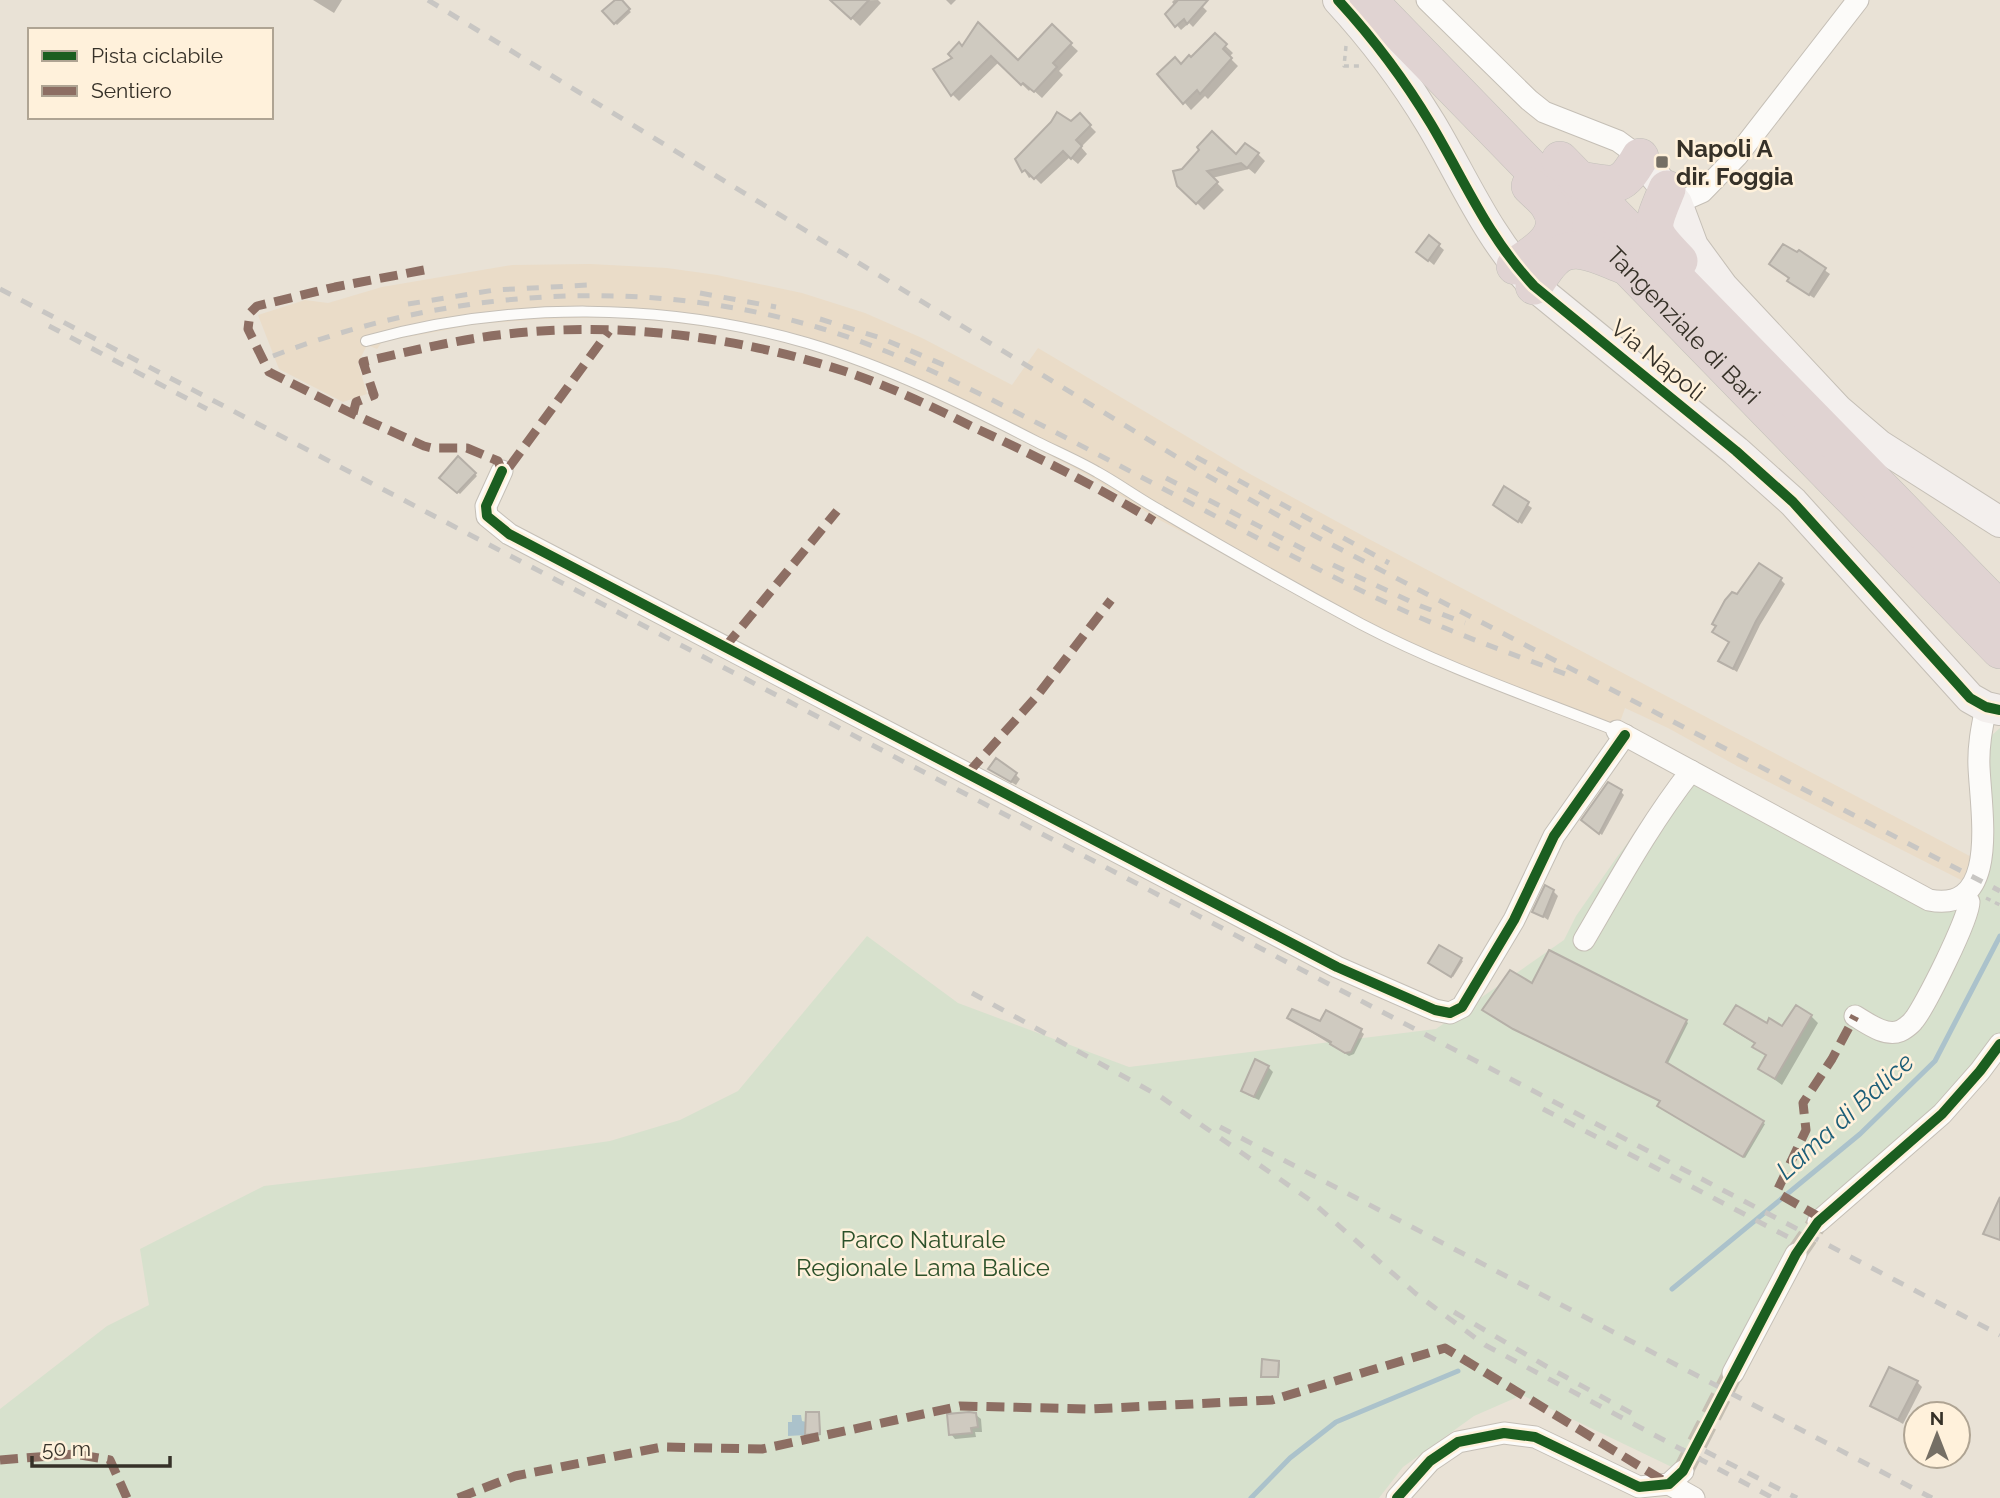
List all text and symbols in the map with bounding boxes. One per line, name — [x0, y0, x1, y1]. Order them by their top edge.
legend — [28, 28, 273, 119]
text: Pista ciclabile — [91, 43, 223, 68]
text: Sentiero — [91, 78, 172, 103]
place label: Napoli A dir. Foggia — [1676, 134, 1794, 191]
marker: Napoli A dir. Foggia — [1654, 154, 1670, 170]
street label: Tangenziale di Bari — [1601, 240, 1767, 409]
street label: Via Napoli — [1605, 313, 1711, 407]
water label: Lama di Balice — [1770, 1047, 1920, 1185]
park label: Parco Naturale Regionale Lama Balice — [796, 1225, 1050, 1282]
north arrow — [1902, 1400, 1972, 1470]
text: N — [1930, 1407, 1944, 1429]
scale bar — [32, 1424, 170, 1468]
text: 50 m — [42, 1436, 91, 1461]

